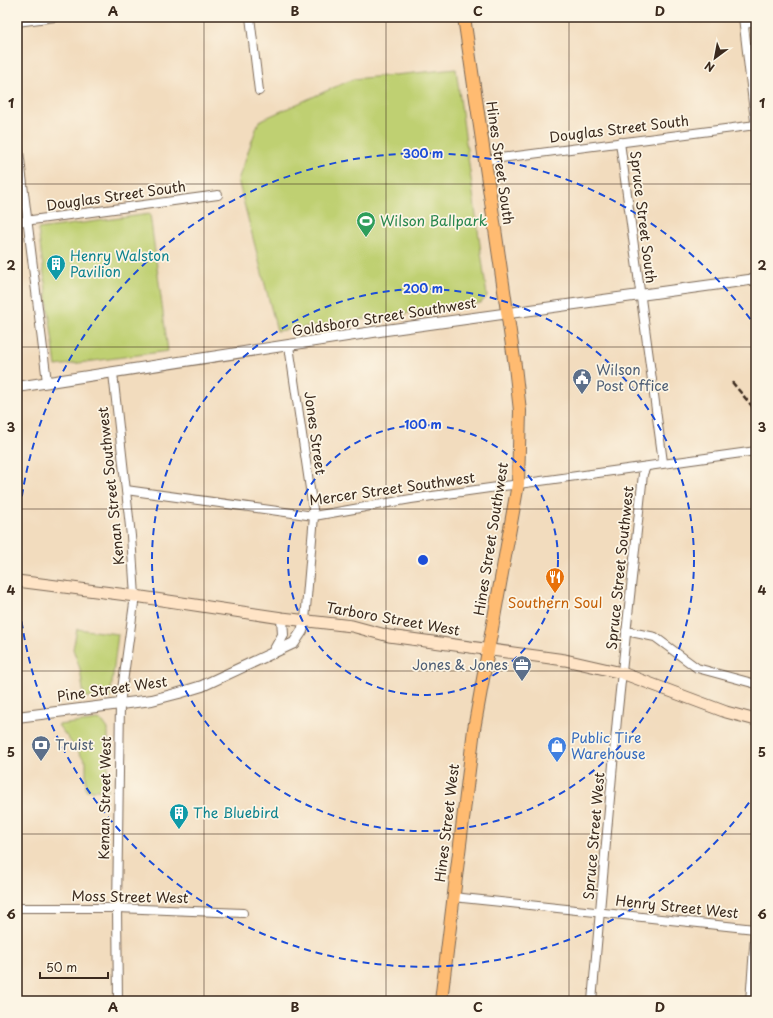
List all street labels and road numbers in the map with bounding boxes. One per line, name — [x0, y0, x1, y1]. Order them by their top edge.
street label: Hines Street South — [481, 100, 520, 226]
street label: Douglas Street South — [548, 110, 690, 147]
street label: Spruce Street South — [625, 150, 662, 284]
street label: Douglas Street South — [45, 175, 187, 216]
street label: Goldsboro Street Southwest — [290, 292, 478, 341]
street label: Jones Street — [299, 390, 332, 476]
street label: Kenan Street Southwest — [92, 405, 129, 566]
street label: Hines Street Southwest — [468, 460, 513, 617]
street label: Mercer Street Southwest — [308, 466, 477, 511]
street label: Spruce Street Southwest — [600, 485, 639, 651]
street label: Tarboro Street West — [325, 596, 462, 641]
street label: Pine Street West — [55, 670, 169, 707]
street label: Kenan Street West — [93, 736, 116, 860]
street label: Hines Street West — [429, 762, 464, 883]
street label: Spruce Street West — [577, 771, 610, 901]
street label: Moss Street West — [71, 885, 189, 908]
street label: Henry Street West — [615, 890, 740, 923]

